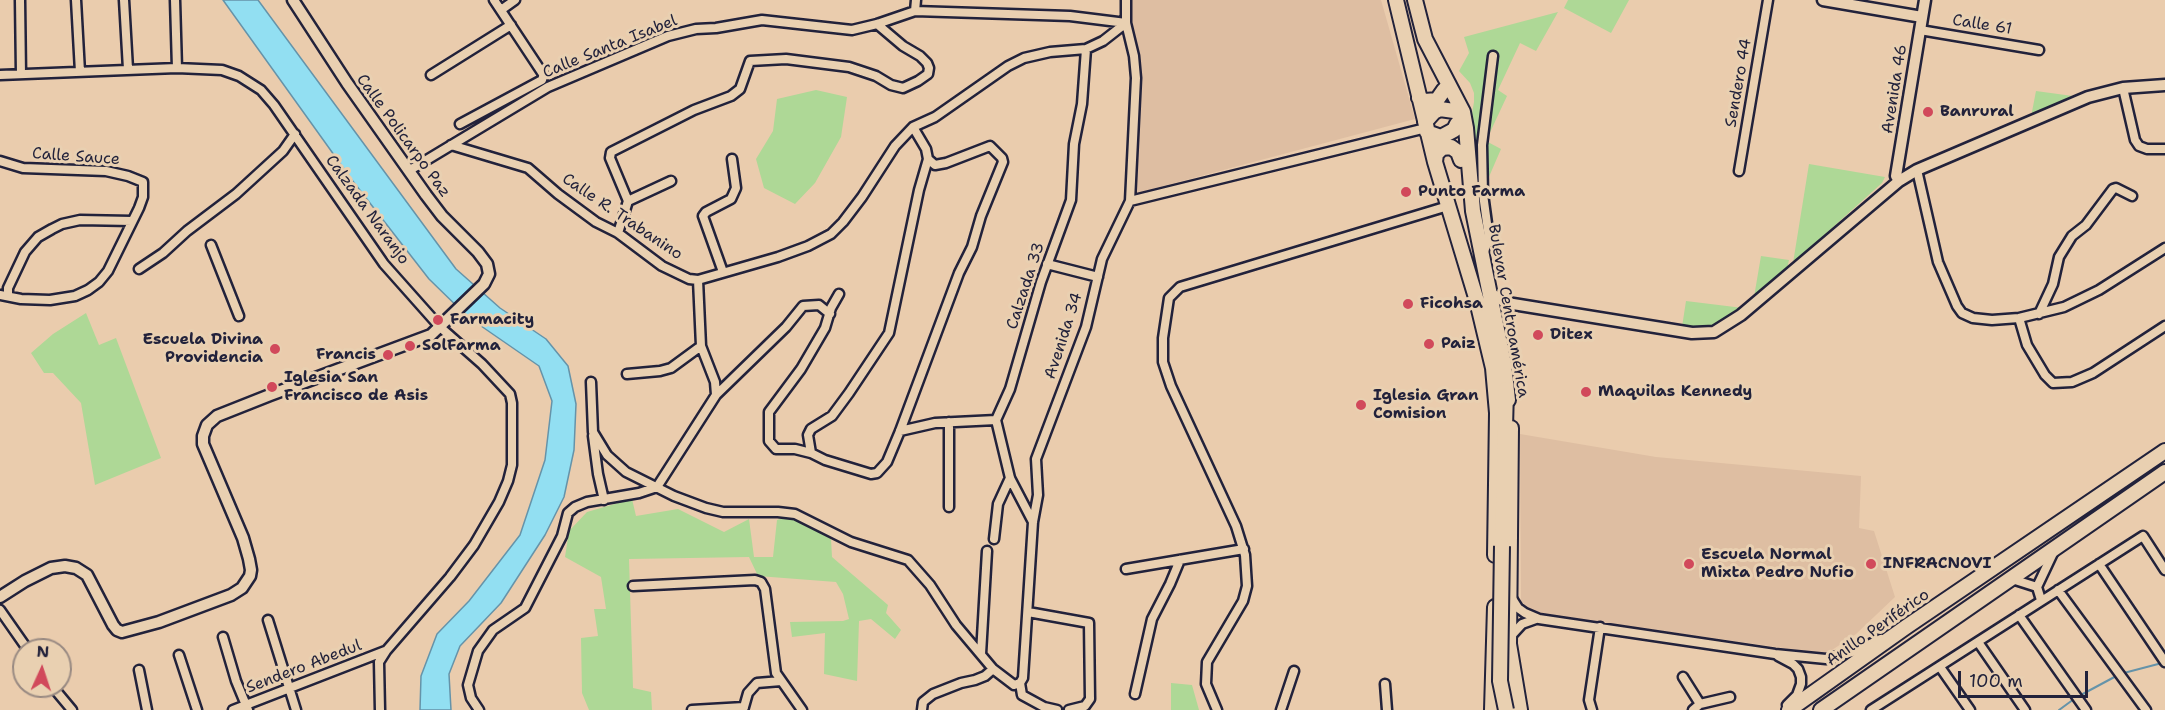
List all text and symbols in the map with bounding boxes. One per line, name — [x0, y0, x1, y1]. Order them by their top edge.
street label: Calle Santa Isabel — [540, 11, 680, 83]
street label: Calle 61 — [1951, 11, 2013, 39]
street label: Sendero 44 — [1722, 37, 1756, 129]
street label: Avenida 46 — [1878, 43, 1912, 135]
street label: Calle Policarpo Paz — [352, 71, 454, 201]
place label: Banrural — [1940, 102, 2014, 122]
marker: Banrural — [1921, 105, 1935, 119]
street label: Calle Sauce — [31, 144, 121, 170]
street label: Calzada Naranjo — [321, 152, 413, 268]
street label: Calle R. Trabanino — [558, 170, 686, 264]
place label: Punto Farma — [1418, 182, 1525, 202]
marker: Punto Farma — [1399, 185, 1413, 199]
street label: Bulevar Centroamérica — [1483, 223, 1533, 399]
street label: Calzada 33 — [1003, 240, 1049, 332]
street label: Avenida 34 — [1041, 290, 1087, 382]
place label: Ficohsa — [1420, 294, 1483, 314]
marker: Ficohsa — [1401, 297, 1415, 311]
place label: Farmacity — [450, 310, 534, 330]
marker: Farmacity — [431, 313, 445, 327]
place label: Ditex — [1550, 325, 1593, 345]
marker: Ditex — [1531, 328, 1545, 342]
place label: Escuela Divina Providencia — [142, 330, 263, 368]
place label: Paiz — [1441, 334, 1476, 354]
place label: SolFarma — [422, 336, 501, 356]
marker: Paiz — [1422, 337, 1436, 351]
marker: SolFarma — [403, 339, 417, 353]
marker: Escuela Divina Providencia — [268, 342, 282, 356]
place label: Francis — [316, 345, 376, 365]
marker: Francis — [381, 348, 395, 362]
place label: Iglesia San Francisco de Asis — [284, 368, 428, 406]
marker: Iglesia San Francisco de Asis — [265, 380, 279, 394]
place label: Maquilas Kennedy — [1598, 382, 1752, 402]
marker: Maquilas Kennedy — [1579, 385, 1593, 399]
place label: Iglesia Gran Comision — [1373, 386, 1479, 424]
marker: Iglesia Gran Comision — [1354, 398, 1368, 412]
place label: Escuela Normal Mixta Pedro Nufio — [1701, 545, 1854, 583]
place label: INFRACNOVI — [1883, 554, 1991, 574]
marker: Escuela Normal Mixta Pedro Nufio — [1682, 557, 1696, 571]
marker: INFRACNOVI — [1864, 557, 1878, 571]
street label: Anillo Periférico — [1823, 585, 1933, 671]
street label: Sendero Abedul — [244, 636, 364, 698]
north arrow — [12, 638, 72, 698]
text: N — [36, 641, 50, 662]
scale bar — [1961, 659, 2092, 697]
text: 100 m — [1969, 669, 2023, 693]

